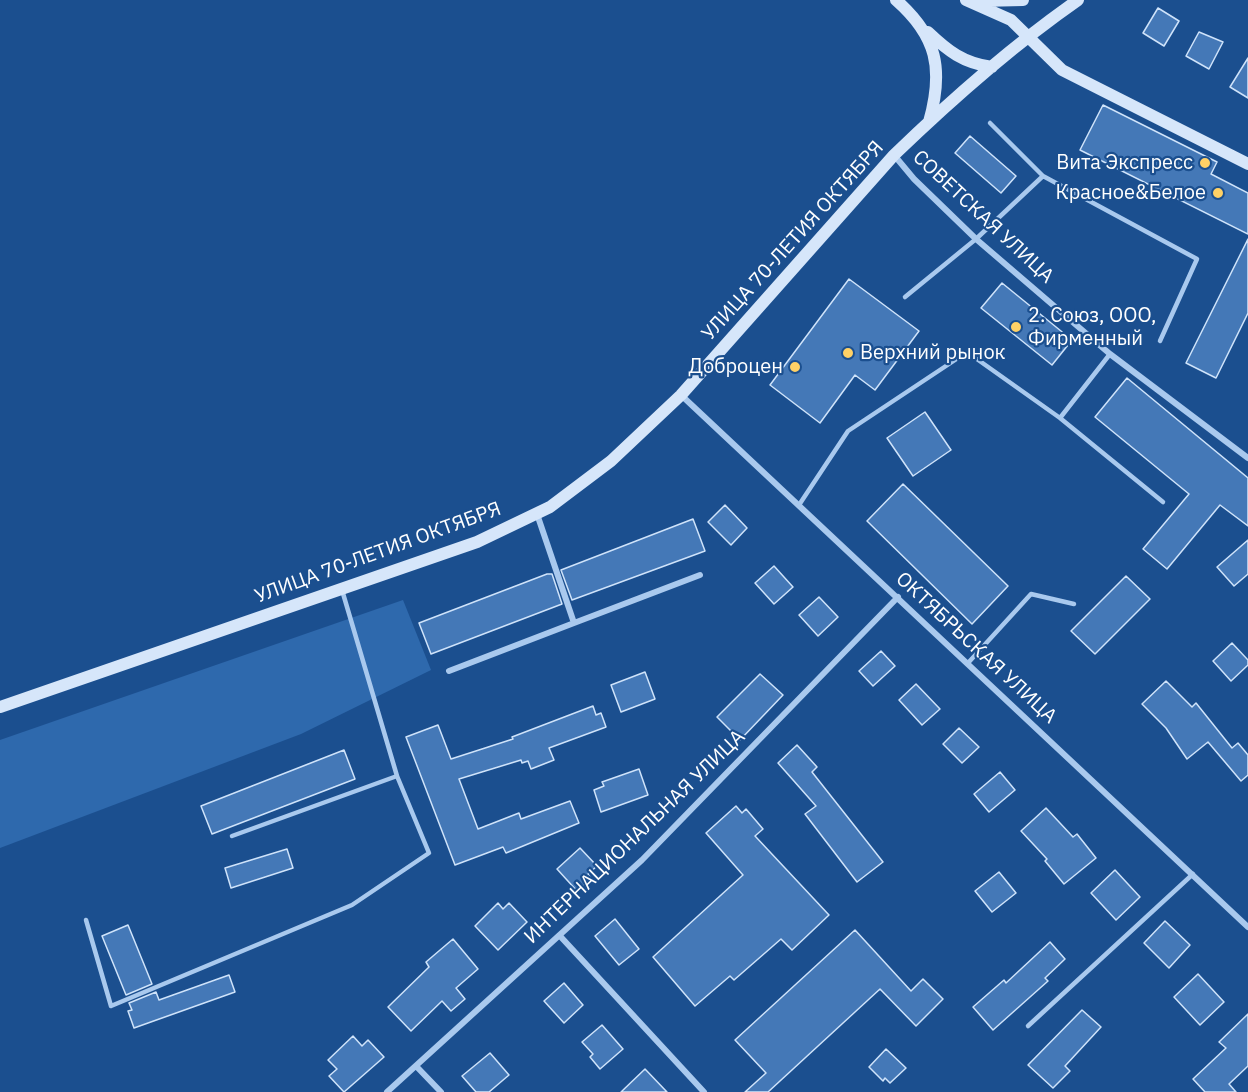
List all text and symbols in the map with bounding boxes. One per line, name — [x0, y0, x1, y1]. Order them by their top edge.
street label: УЛИЦА 70-ЛЕТИЯ ОКТЯБРЯ — [697, 136, 889, 346]
street label: СОВЕТСКАЯ УЛИЦА — [907, 145, 1059, 289]
place label: Вита Экспресс — [1056, 151, 1193, 175]
marker: Вита Экспресс — [1198, 156, 1212, 170]
place label: Красное&Белое — [1055, 181, 1206, 205]
marker: Красное&Белое — [1211, 186, 1225, 200]
place label: 2. Союз, ООО, Фирменный — [1028, 304, 1156, 351]
marker: 2. Союз, ООО, Фирменный — [1009, 320, 1023, 334]
place label: Верхний рынок — [860, 341, 1006, 365]
marker: Верхний рынок — [841, 346, 855, 360]
place label: Доброцен — [688, 355, 783, 379]
marker: Доброцен — [788, 360, 802, 374]
street label: УЛИЦА 70-ЛЕТИЯ ОКТЯБРЯ — [252, 497, 504, 609]
street label: ОКТЯБРЬСКАЯ УЛИЦА — [891, 567, 1061, 729]
street label: ИНТЕРНАЦИОНАЛЬНАЯ УЛИЦА — [520, 725, 750, 949]

